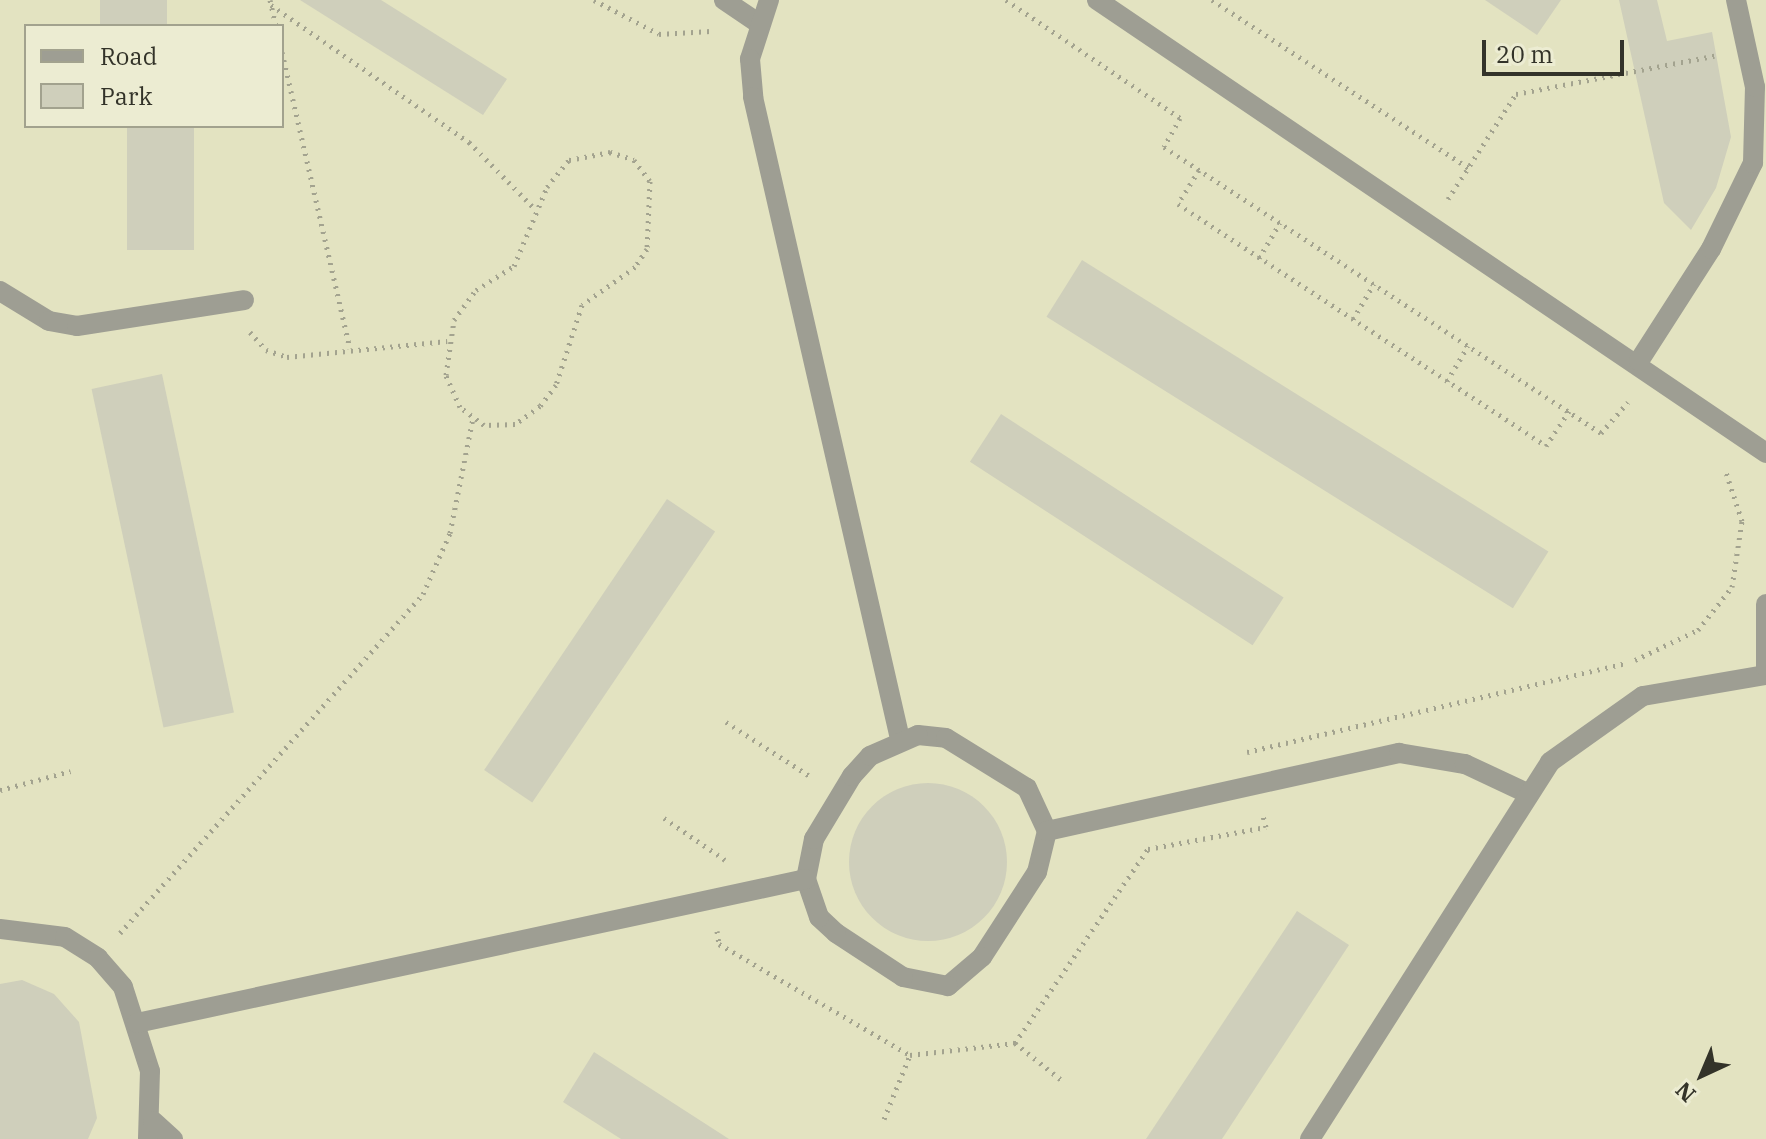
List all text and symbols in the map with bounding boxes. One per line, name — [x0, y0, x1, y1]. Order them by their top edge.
legend — [24, 24, 284, 128]
scale bar — [1486, 24, 1628, 74]
text: 20 m — [1496, 38, 1553, 70]
text: Road — [100, 40, 157, 72]
text: Park — [100, 80, 152, 112]
north arrow — [1662, 1035, 1742, 1115]
text: N — [1669, 1076, 1701, 1109]

